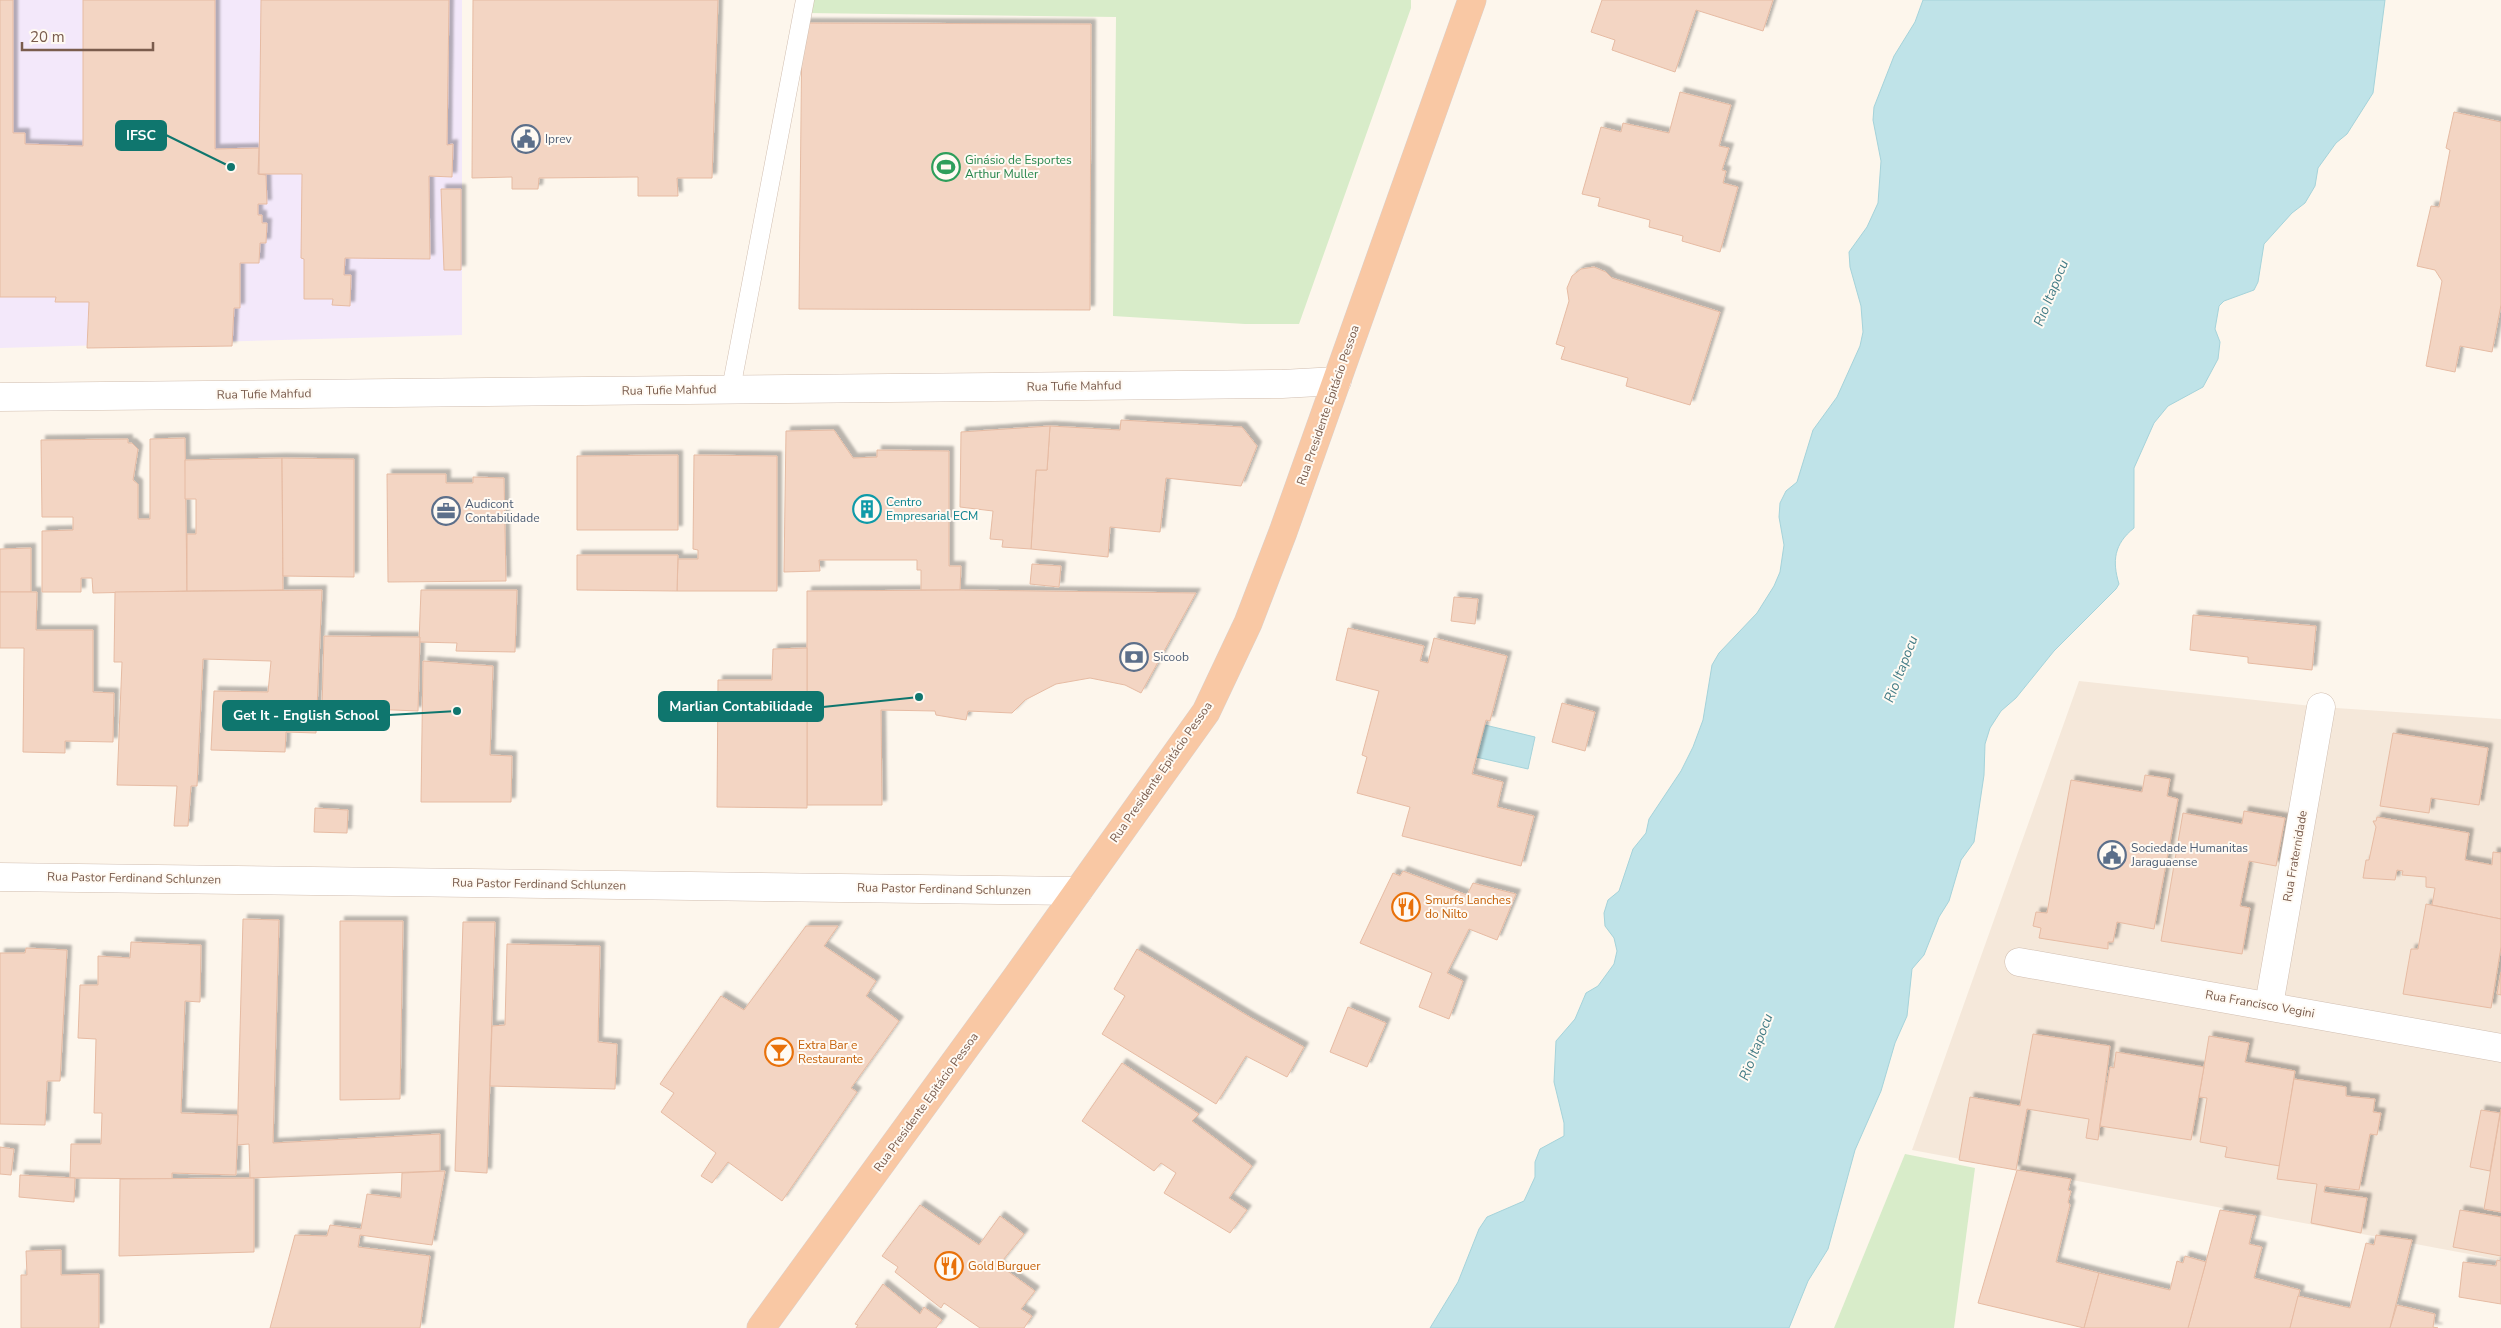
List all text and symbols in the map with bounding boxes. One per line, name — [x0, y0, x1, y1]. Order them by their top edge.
scale bar — [22, 20, 154, 52]
text: 20 m — [30, 27, 65, 47]
callout: IFSC — [116, 121, 166, 150]
public building icon: Iprev — [511, 124, 541, 154]
text: IFSC — [126, 126, 156, 145]
place label: Iprev — [545, 131, 573, 147]
sports icon: Ginásio de Esportes Arthur Muller — [931, 152, 961, 182]
place label: Ginásio de Esportes Arthur Muller — [965, 152, 1072, 182]
water label: Rio Itapocu — [2029, 257, 2073, 329]
street label: Rua Presidente Epitácio Pessoa — [1293, 323, 1363, 487]
street label: Rua Tufie Mahfud — [1027, 377, 1121, 395]
street label: Rua Tufie Mahfud — [622, 381, 716, 399]
street label: Rua Tufie Mahfud — [217, 385, 311, 403]
building icon: Centro Empresarial ECM — [852, 494, 882, 524]
place label: Centro Empresarial ECM — [886, 494, 978, 524]
office icon: Audicont Contabilidade — [431, 496, 461, 526]
place label: Audicont Contabilidade — [465, 496, 540, 526]
water label: Rio Itapocu — [1880, 633, 1922, 705]
bank icon: Sicoob — [1119, 642, 1149, 672]
place label: Sicoob — [1153, 649, 1189, 665]
callout: Marlian Contabilidade — [659, 692, 823, 721]
text: Marlian Contabilidade — [669, 697, 813, 716]
street label: Rua Presidente Epitácio Pessoa — [1106, 698, 1216, 846]
callout: Get It - English School — [223, 701, 389, 730]
text: Get It - English School — [233, 706, 380, 725]
street label: Rua Fraternidade — [2279, 809, 2311, 903]
public building icon: Sociedade Humanitas Jaraguaense — [2097, 840, 2127, 870]
place label: Sociedade Humanitas Jaraguaense — [2130, 840, 2248, 870]
street label: Rua Pastor Ferdinand Schlunzen — [47, 868, 221, 888]
street label: Rua Pastor Ferdinand Schlunzen — [452, 874, 626, 894]
street label: Rua Pastor Ferdinand Schlunzen — [857, 879, 1031, 899]
restaurant icon: Smurfs Lanches do Nilto — [1391, 892, 1421, 922]
place label: Smurfs Lanches do Nilto — [1425, 892, 1511, 922]
street label: Rua Francisco Vegini — [2204, 987, 2316, 1021]
water label: Rio Itapocu — [1735, 1011, 1777, 1083]
street label: Rua Presidente Epitácio Pessoa — [870, 1029, 982, 1175]
bar icon: Extra Bar e Restaurante — [764, 1037, 794, 1067]
place label: Extra Bar e Restaurante — [798, 1037, 863, 1067]
restaurant icon: Gold Burguer — [934, 1251, 964, 1281]
place label: Gold Burguer — [968, 1258, 1041, 1274]

